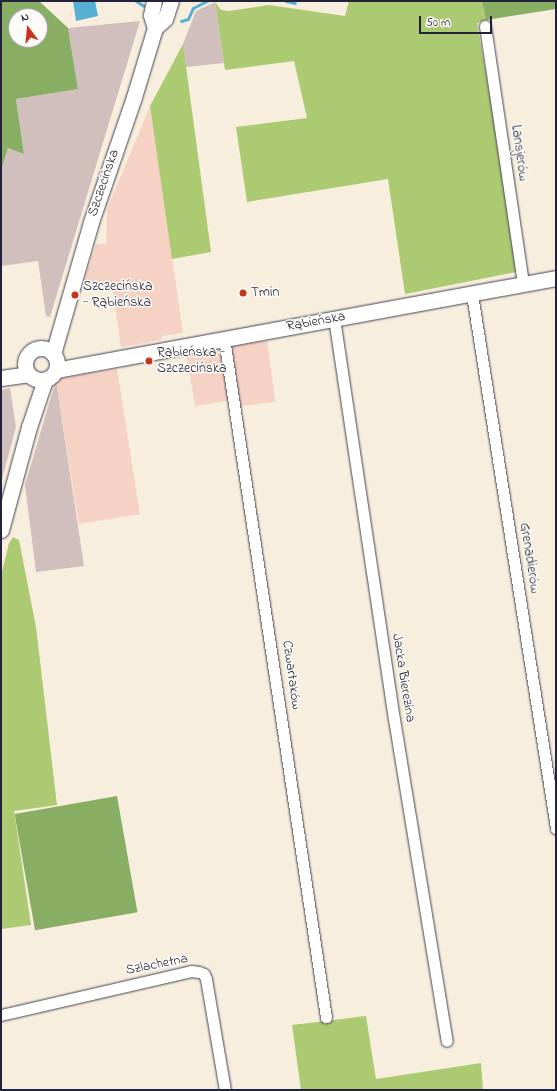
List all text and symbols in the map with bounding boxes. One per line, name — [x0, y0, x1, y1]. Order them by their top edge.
north arrow — [8, 8, 48, 48]
scale bar — [421, 8, 494, 34]
text: N — [19, 9, 31, 26]
text: 50 m — [426, 14, 450, 32]
street label: Lansjerów — [507, 124, 531, 182]
street label: Szczecińska — [85, 147, 123, 219]
place label: Szczecińska - Rąbieńska — [83, 279, 153, 312]
place label: Tmin — [251, 285, 279, 301]
marker: Tmin — [238, 288, 248, 298]
marker: Szczecińska - Rąbieńska — [70, 290, 80, 300]
street label: Rąbieńska — [285, 309, 347, 335]
place label: Rąbieńska - Szczecińska — [157, 345, 227, 378]
marker: Rąbieńska - Szczecińska — [144, 356, 154, 366]
street label: Grenadierów — [515, 521, 543, 595]
street label: Jacka Bierezina — [388, 632, 418, 724]
street label: Czwartaków — [278, 639, 304, 711]
street label: Szlachetna — [124, 951, 190, 979]

